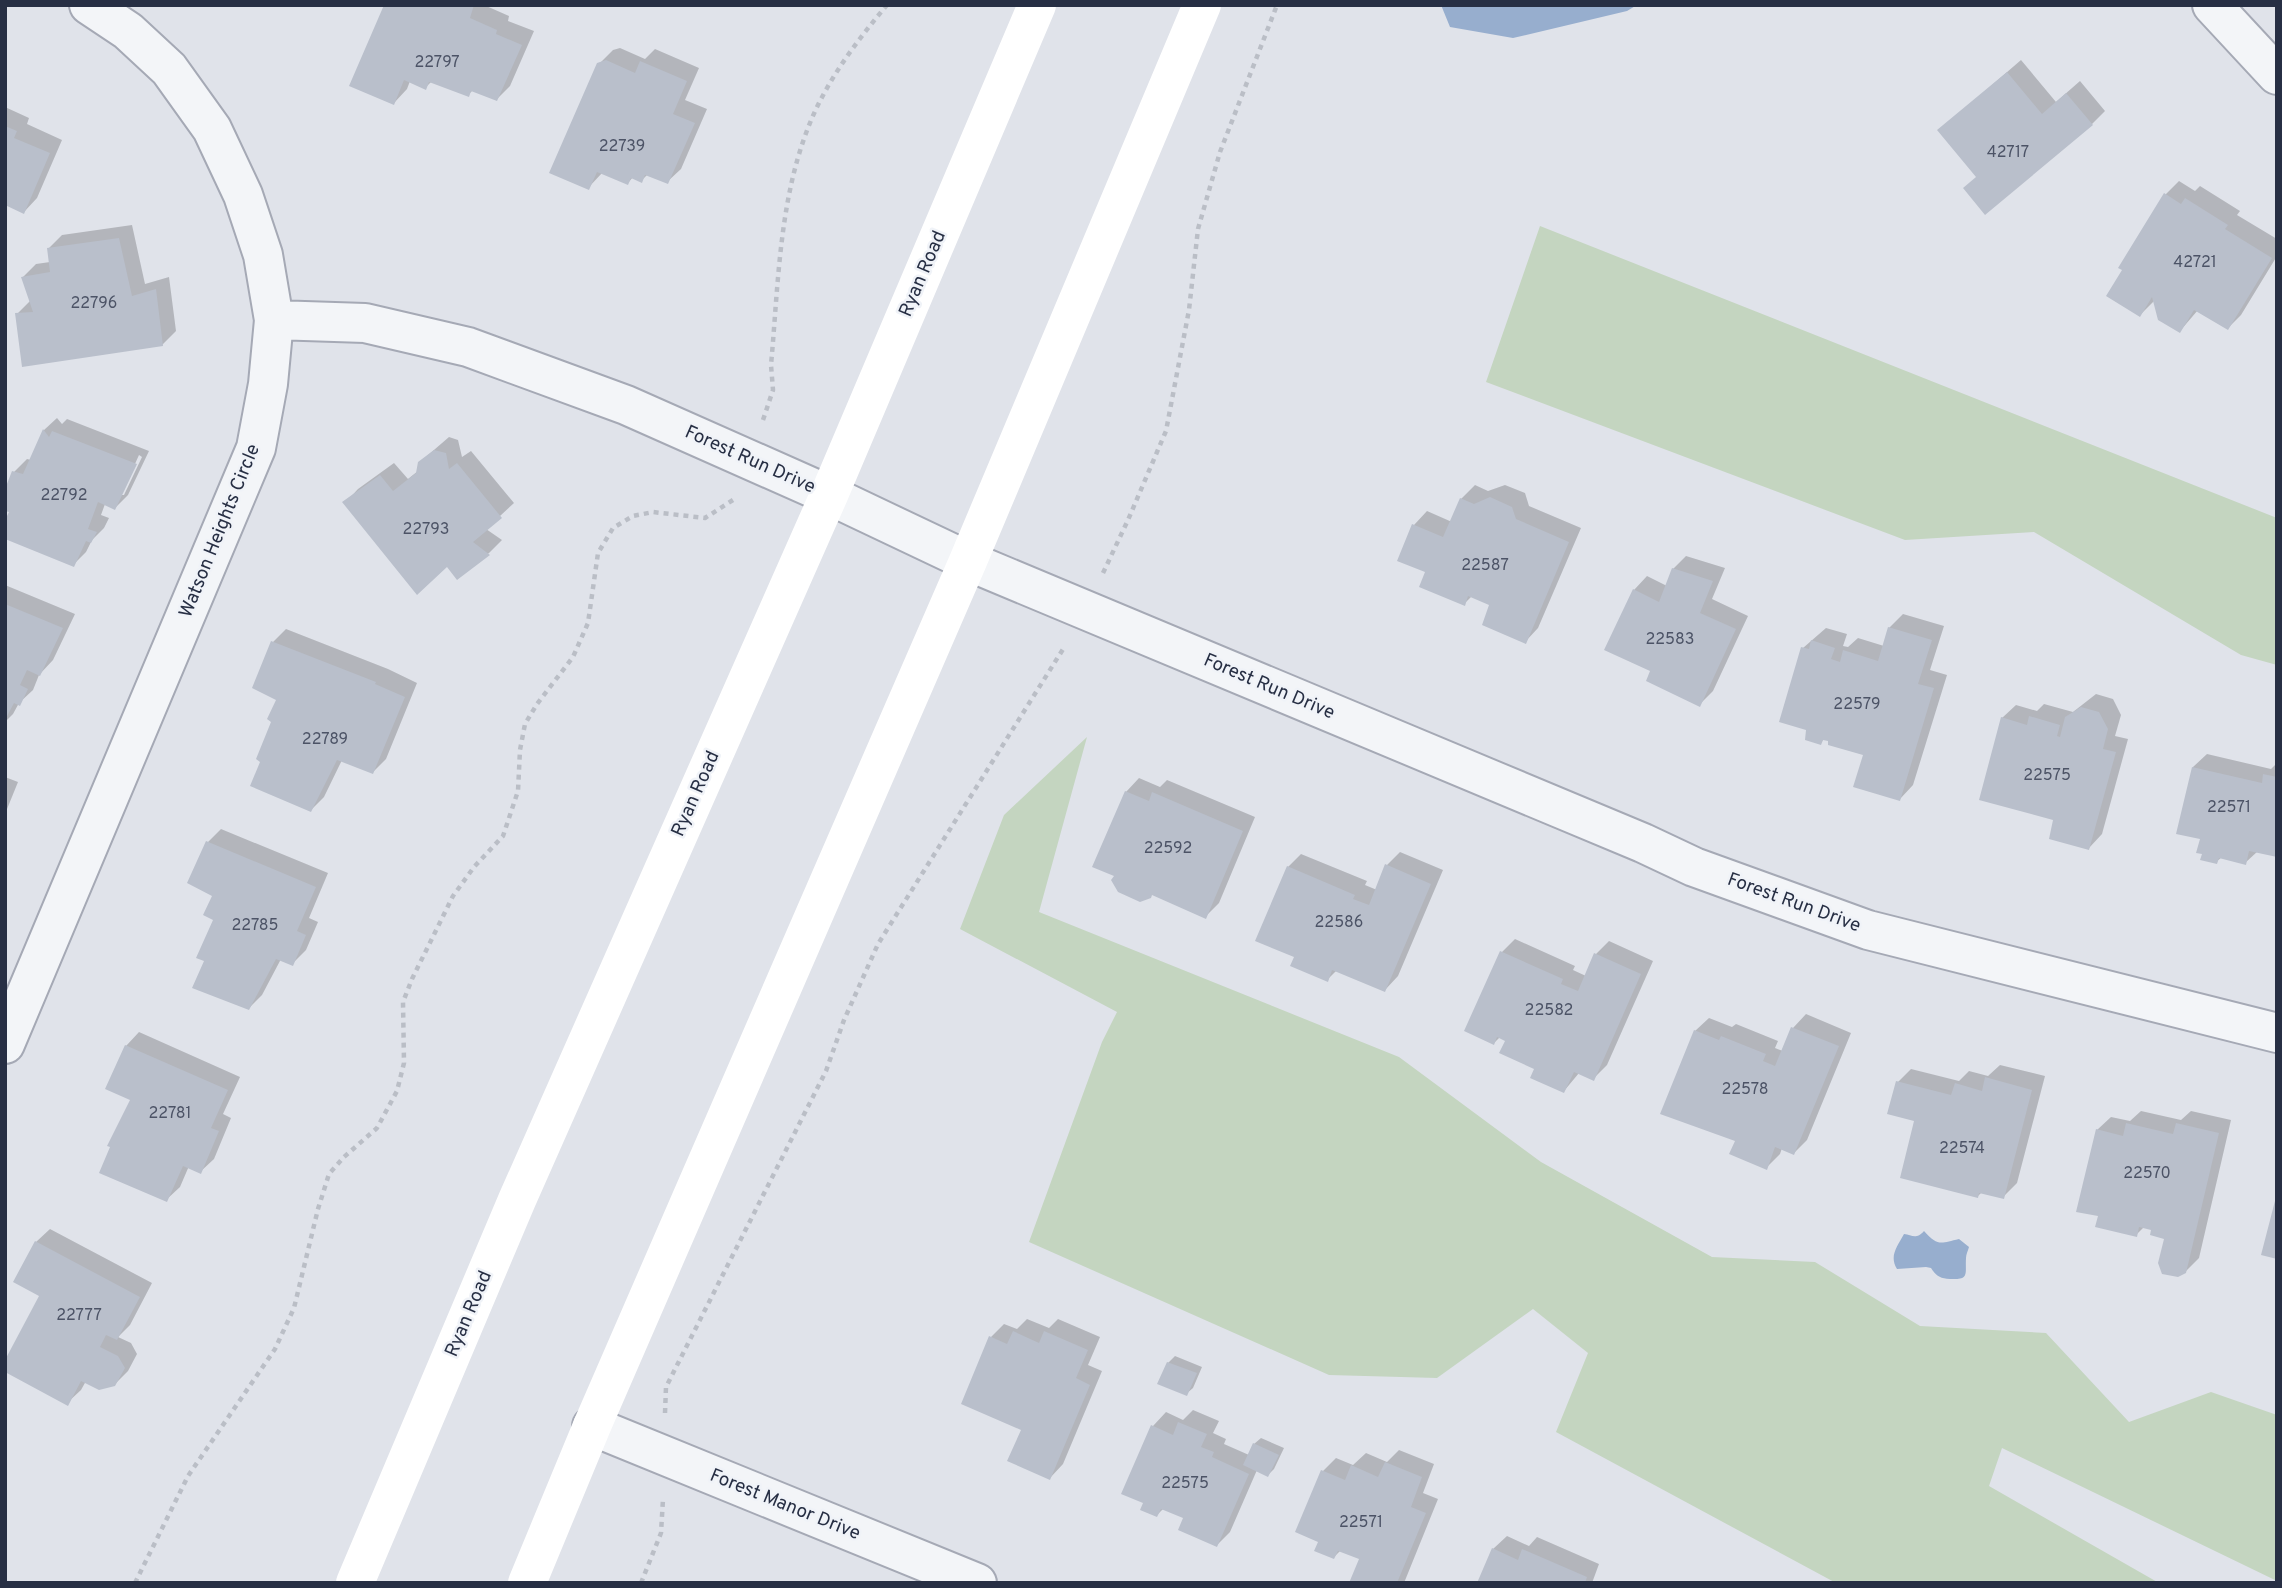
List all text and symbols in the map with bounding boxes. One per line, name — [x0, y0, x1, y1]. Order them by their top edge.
house number: 22797 — [414, 53, 460, 73]
house number: 22739 — [599, 137, 645, 157]
house number: 42717 — [1987, 143, 2029, 163]
street label: Ryan Road — [894, 227, 952, 321]
house number: 42721 — [2173, 253, 2217, 273]
house number: 22796 — [71, 294, 117, 314]
street label: Forest Run Drive — [681, 420, 819, 500]
street label: Watson Heights Circle — [174, 441, 266, 621]
house number: 22792 — [40, 486, 88, 506]
house number: 22793 — [403, 520, 449, 540]
house number: 22587 — [1461, 556, 1509, 576]
house number: 22583 — [1646, 630, 1694, 650]
street label: Forest Run Drive — [1200, 649, 1338, 725]
house number: 22579 — [1833, 695, 1881, 715]
house number: 22789 — [302, 730, 348, 750]
street label: Ryan Road — [666, 747, 726, 841]
house number: 22575 — [2023, 766, 2071, 786]
house number: 22571 — [2207, 798, 2251, 818]
house number: 22592 — [1144, 839, 1192, 859]
street label: Forest Run Drive — [1724, 868, 1864, 938]
house number: 22586 — [1315, 913, 1363, 933]
house number: 22785 — [231, 916, 279, 936]
house number: 22582 — [1525, 1001, 1573, 1021]
house number: 22578 — [1721, 1080, 1769, 1100]
house number: 22781 — [148, 1104, 192, 1124]
house number: 22574 — [1939, 1139, 1985, 1159]
house number: 22570 — [2123, 1164, 2171, 1184]
street label: Ryan Road — [440, 1267, 498, 1361]
house number: 22777 — [56, 1306, 102, 1326]
street label: Forest Manor Drive — [706, 1464, 864, 1546]
house number: 22575 — [1161, 1474, 1209, 1494]
house number: 22571 — [1339, 1513, 1383, 1533]

